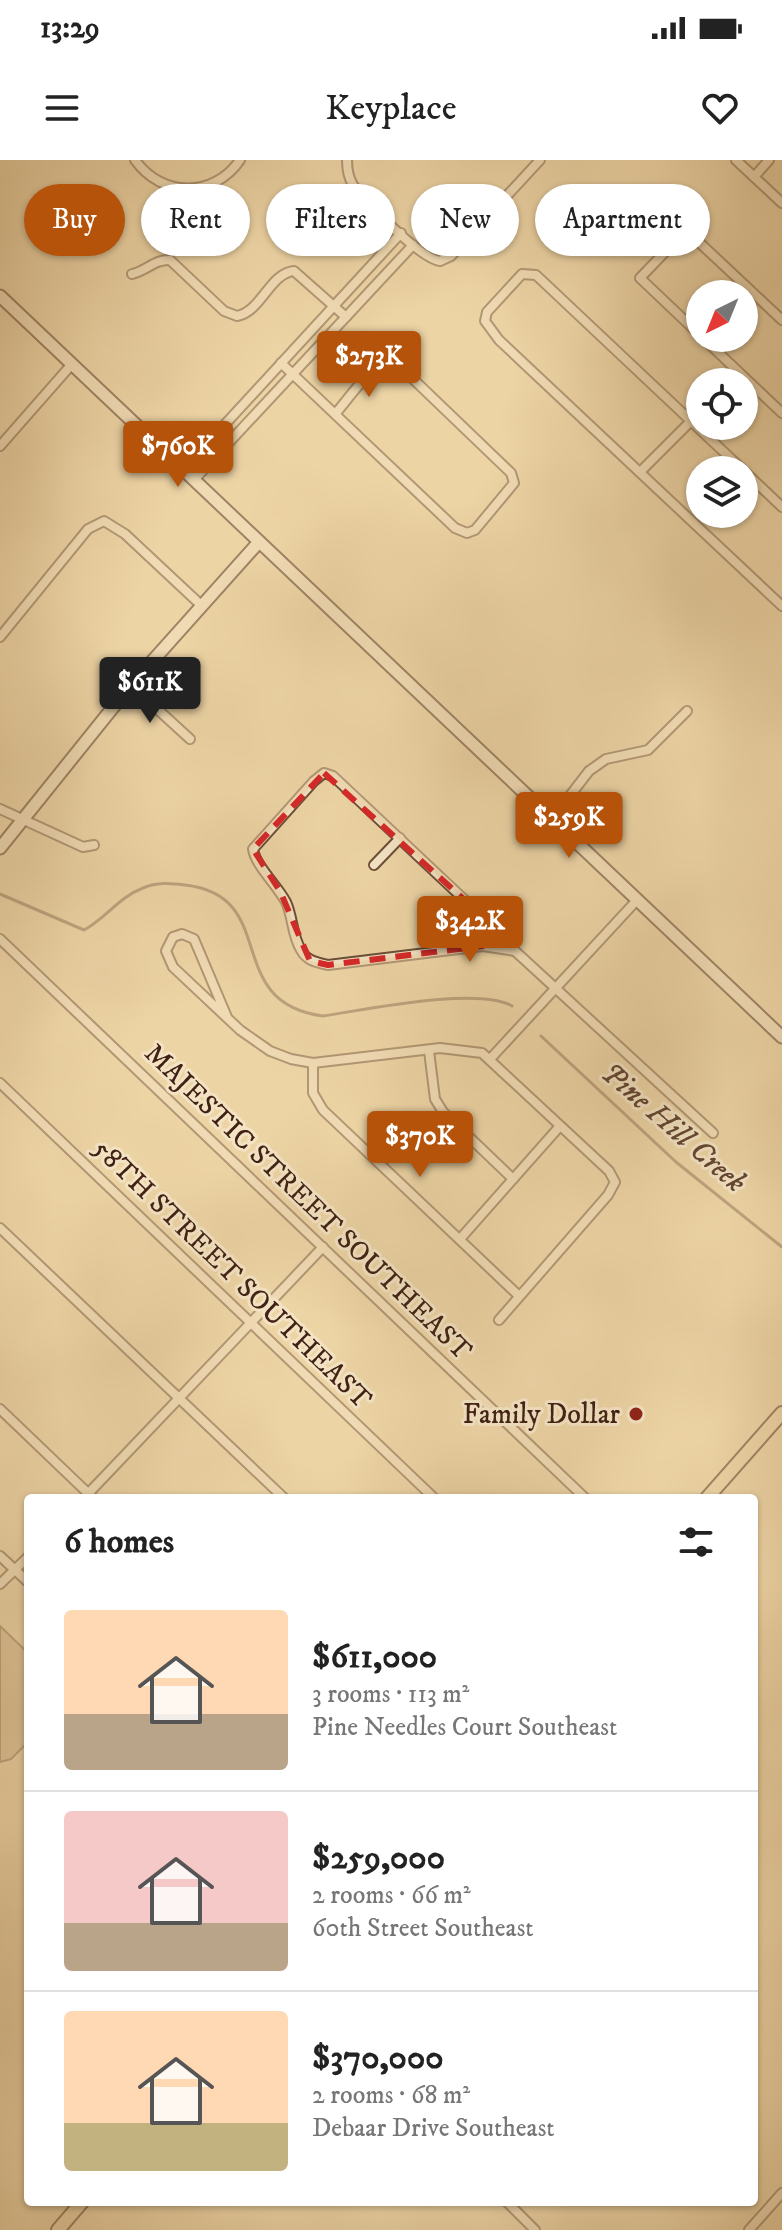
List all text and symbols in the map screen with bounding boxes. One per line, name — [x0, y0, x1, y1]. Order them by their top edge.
text: 13:29 — [40, 10, 100, 47]
icon: menu — [40, 86, 84, 130]
text: Keyplace — [325, 86, 457, 131]
icon: heart — [698, 86, 742, 130]
chip: Buy — [24, 184, 125, 256]
chip: Rent — [141, 184, 250, 256]
chip: Filters — [266, 184, 395, 256]
chip: New — [411, 184, 519, 256]
chip: Apartment — [535, 184, 710, 256]
north arrow — [686, 280, 758, 352]
map controls — [686, 280, 758, 528]
pin: $273K — [313, 331, 425, 399]
text: $273K — [335, 340, 403, 373]
button: locate — [686, 368, 758, 440]
pin: $760K — [122, 421, 234, 489]
text: $760K — [141, 430, 215, 463]
button: layers — [686, 456, 758, 528]
pin: $611K — [94, 657, 206, 725]
text: $611K — [118, 666, 182, 699]
pin: $259K — [513, 792, 625, 860]
text: $259K — [534, 801, 604, 834]
pin: $342K — [414, 896, 526, 964]
text: $342K — [435, 905, 505, 938]
street label: MAJESTIC STREET SOUTHEAST — [137, 1036, 479, 1368]
water label: Pine Hill Creek — [593, 1055, 753, 1201]
pin: $370K — [364, 1111, 476, 1179]
text: $370K — [385, 1120, 455, 1153]
street label: 58TH STREET SOUTHEAST — [85, 1131, 379, 1417]
place label: Family Dollar — [463, 1397, 621, 1432]
marker: Family Dollar — [627, 1405, 645, 1423]
icon: filters — [674, 1520, 718, 1564]
text: 6 homes — [64, 1521, 174, 1563]
text: $611,000 — [312, 1636, 437, 1678]
icon: home — [128, 1642, 224, 1738]
text: 3 rooms · 113 m² — [312, 1678, 469, 1711]
text: Pine Needles Court Southeast — [312, 1711, 617, 1744]
text: $259,000 — [312, 1837, 445, 1879]
icon: home — [128, 1843, 224, 1939]
text: 2 rooms · 66 m² — [312, 1879, 471, 1912]
text: 60th Street Southeast — [312, 1912, 534, 1945]
text: $370,000 — [312, 2037, 443, 2079]
icon: home — [128, 2043, 224, 2139]
text: 2 rooms · 68 m² — [312, 2079, 470, 2112]
text: Debaar Drive Southeast — [312, 2112, 555, 2145]

